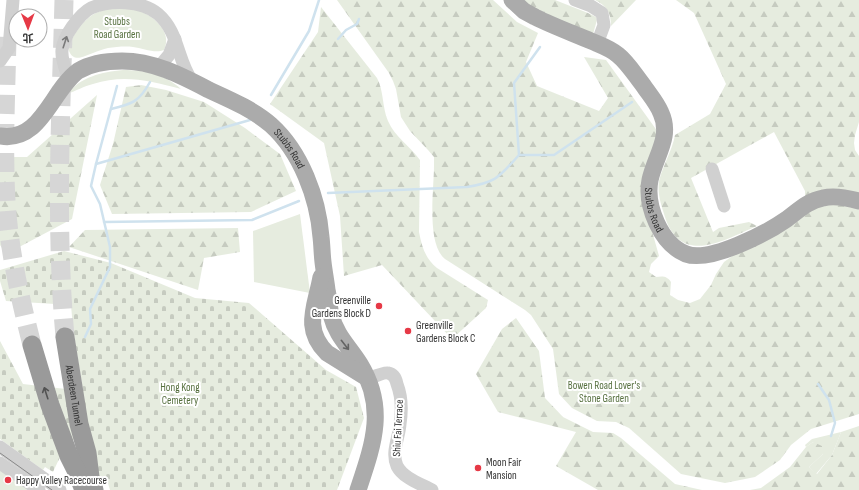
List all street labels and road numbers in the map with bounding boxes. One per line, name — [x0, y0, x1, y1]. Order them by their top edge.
street label: Stubbs Road — [271, 125, 308, 171]
street label: Stubbs Road — [643, 187, 667, 235]
street label: Aberdeen Tunnel — [63, 363, 86, 427]
street label: Shiu Fai Terrace — [390, 399, 406, 457]

